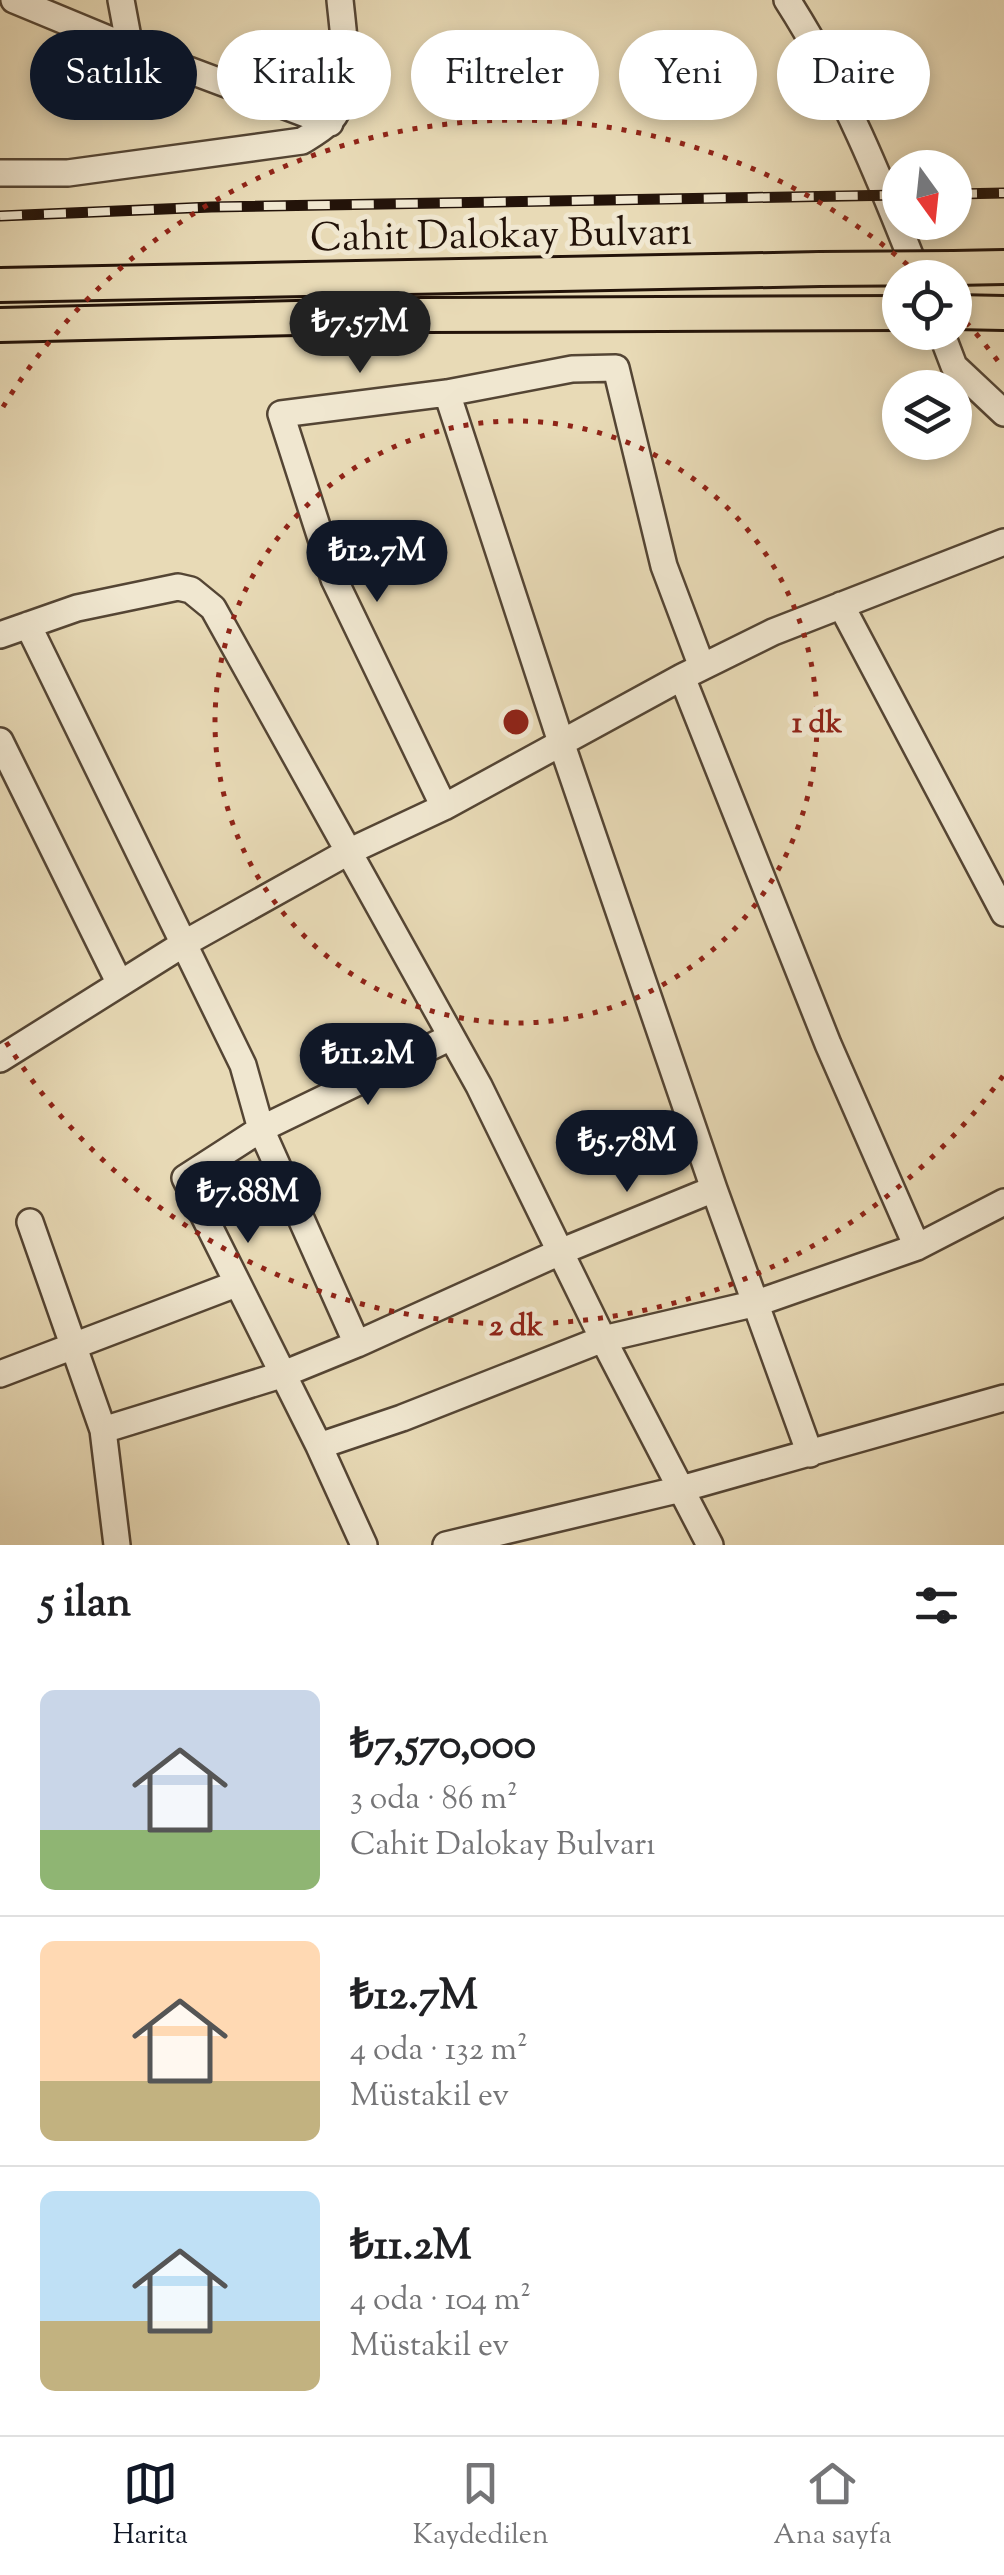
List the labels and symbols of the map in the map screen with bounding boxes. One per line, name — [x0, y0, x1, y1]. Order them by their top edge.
north arrow — [882, 150, 972, 240]
street label: Cahit Dalokay Bulvarı — [310, 206, 692, 269]
pin: ₺7.57M — [279, 291, 441, 376]
pin: ₺12.7M — [296, 520, 458, 605]
text: 1 dk — [792, 703, 843, 746]
centre of rings — [498, 704, 534, 740]
pin: ₺11.2M — [287, 1023, 449, 1108]
pin: ₺5.78M — [546, 1110, 708, 1195]
pin: ₺7.88M — [167, 1161, 329, 1246]
text: 2 dk — [489, 1306, 544, 1349]

